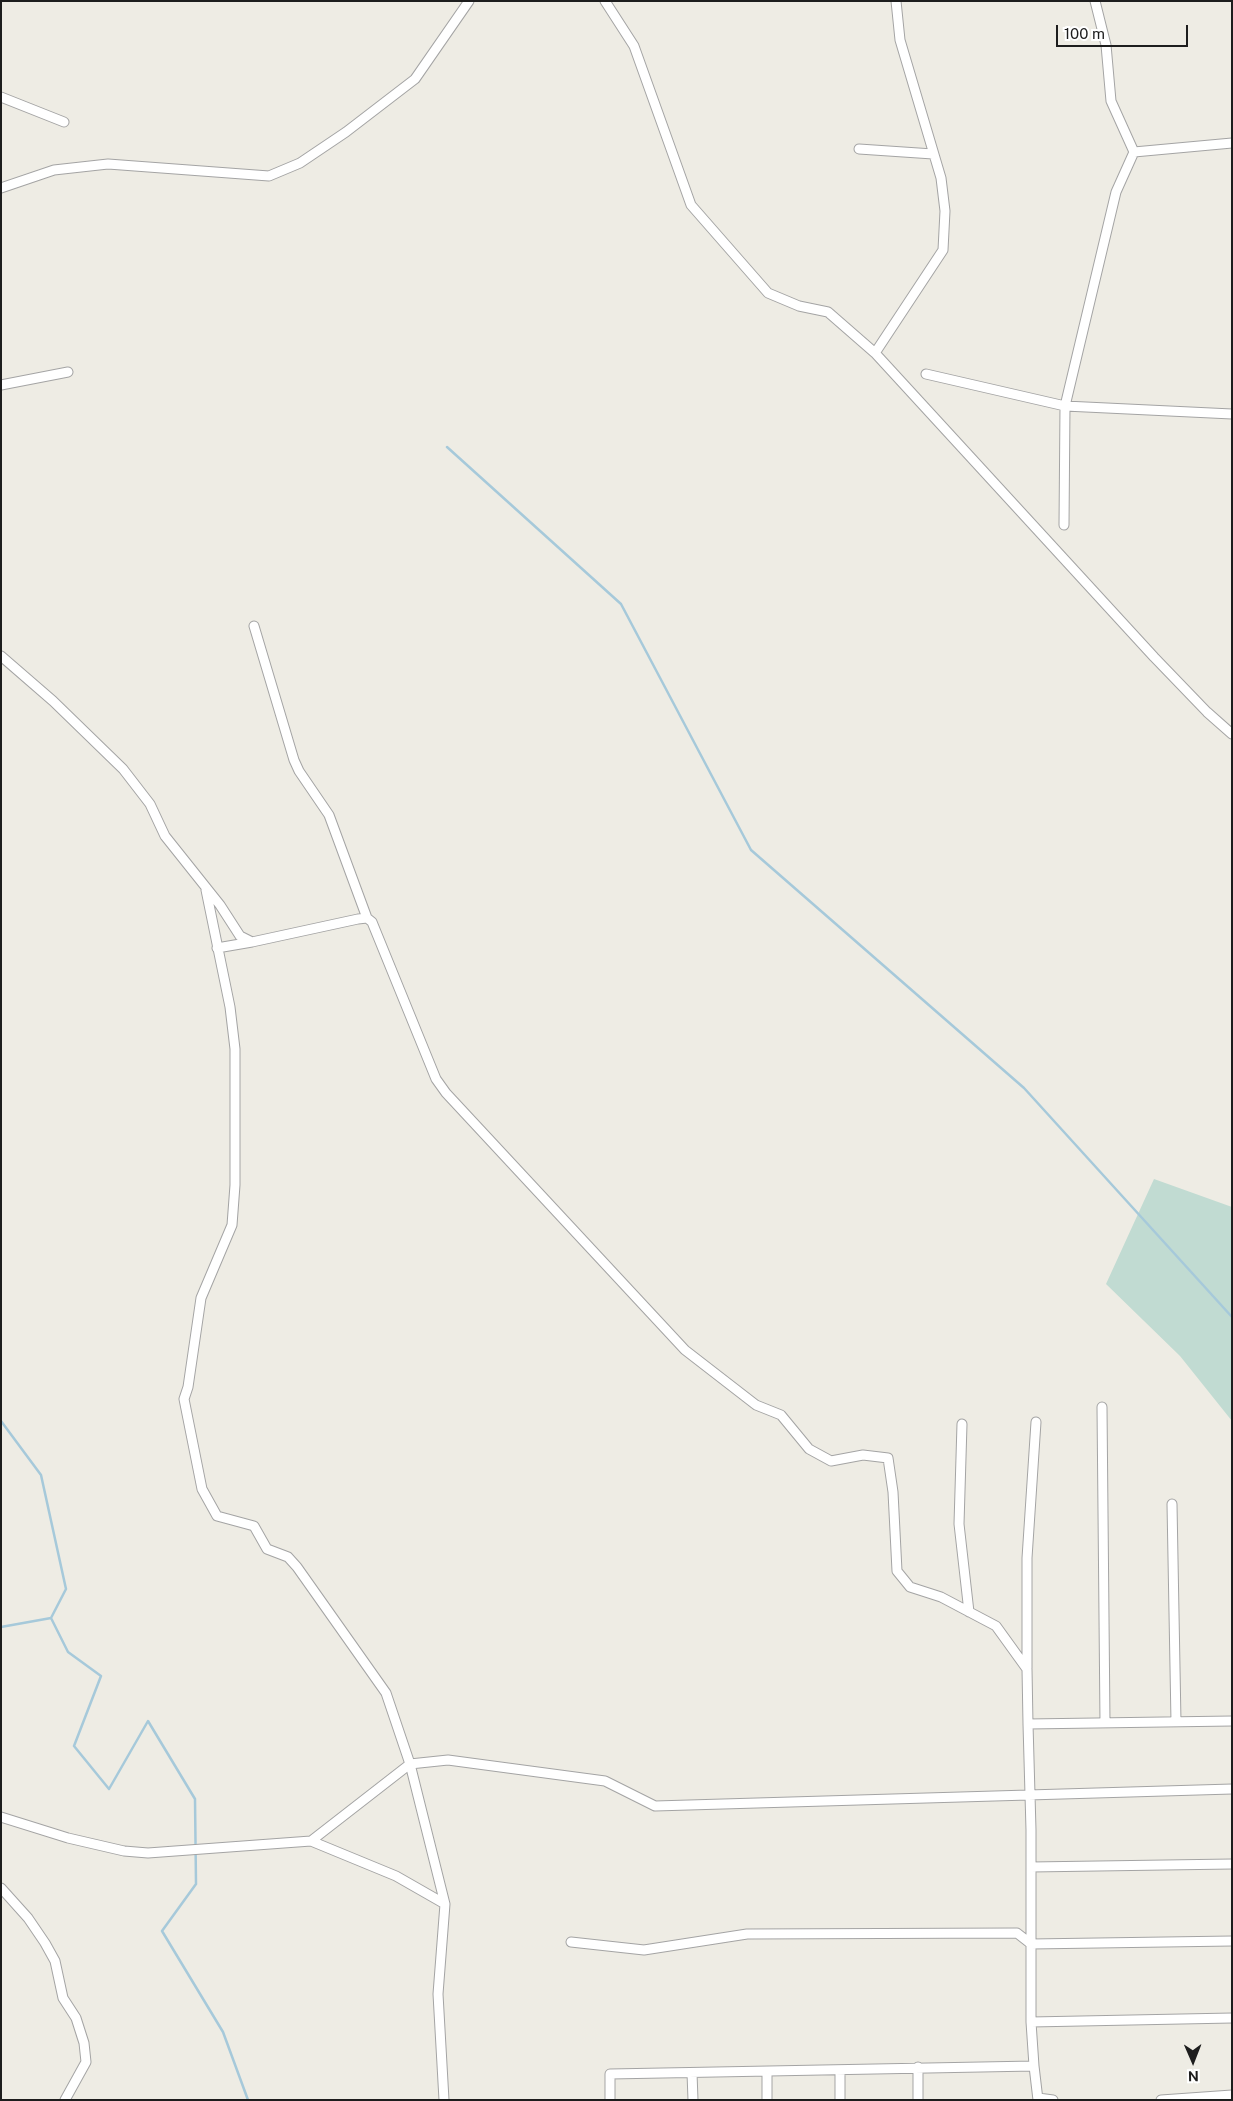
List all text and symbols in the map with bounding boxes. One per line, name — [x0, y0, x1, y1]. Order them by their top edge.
scale bar — [1058, 15, 1190, 47]
text: 100 m — [1064, 25, 1105, 42]
north arrow — [1168, 2036, 1218, 2086]
text: N — [1188, 2068, 1199, 2084]

